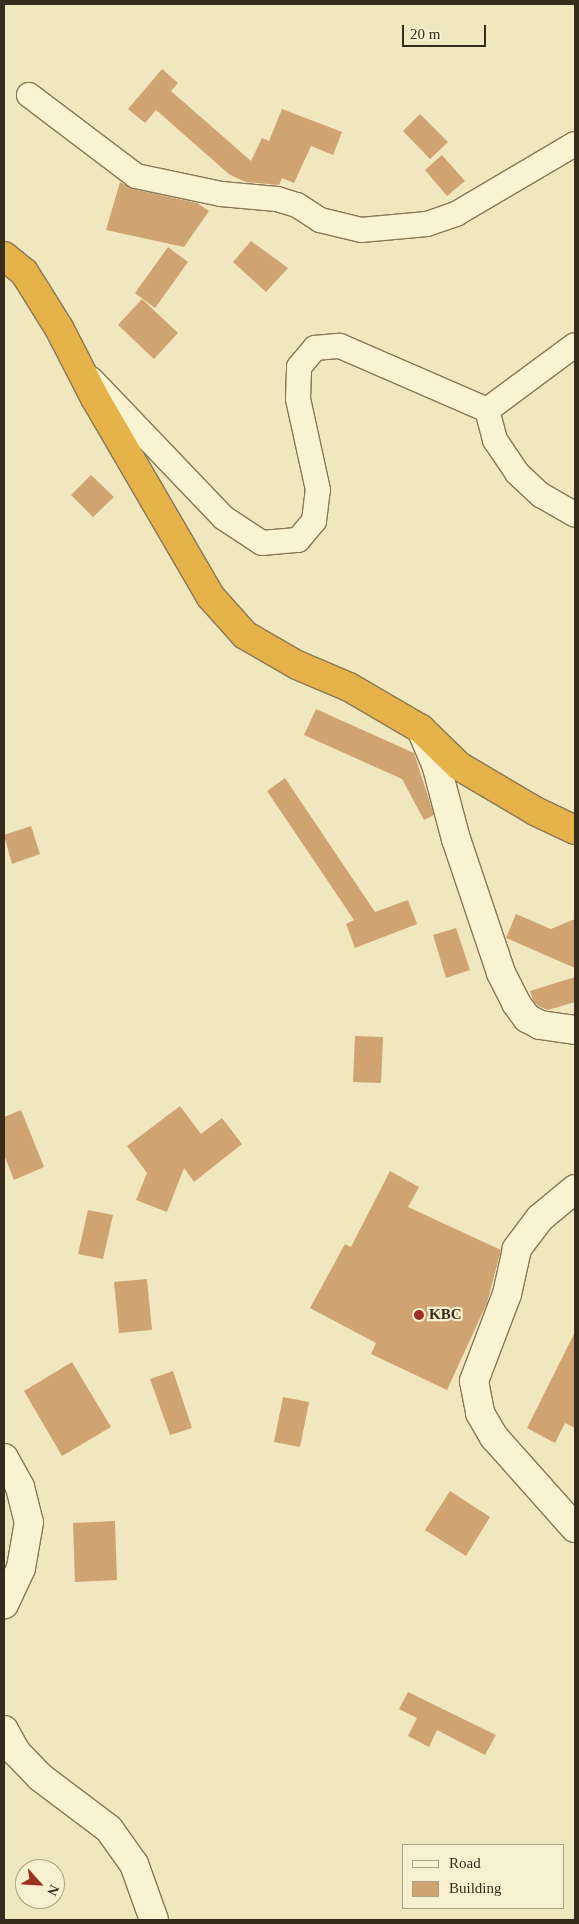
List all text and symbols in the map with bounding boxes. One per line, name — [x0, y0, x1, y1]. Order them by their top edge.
scale bar — [404, 15, 488, 47]
text: 20 m — [410, 26, 440, 42]
place label: KBC — [429, 1306, 462, 1324]
marker: KBC — [413, 1309, 425, 1321]
legend — [402, 1844, 564, 1909]
text: Road — [449, 1855, 481, 1871]
north arrow — [15, 1859, 65, 1909]
text: Building — [449, 1880, 502, 1896]
text: N — [44, 1883, 62, 1898]

